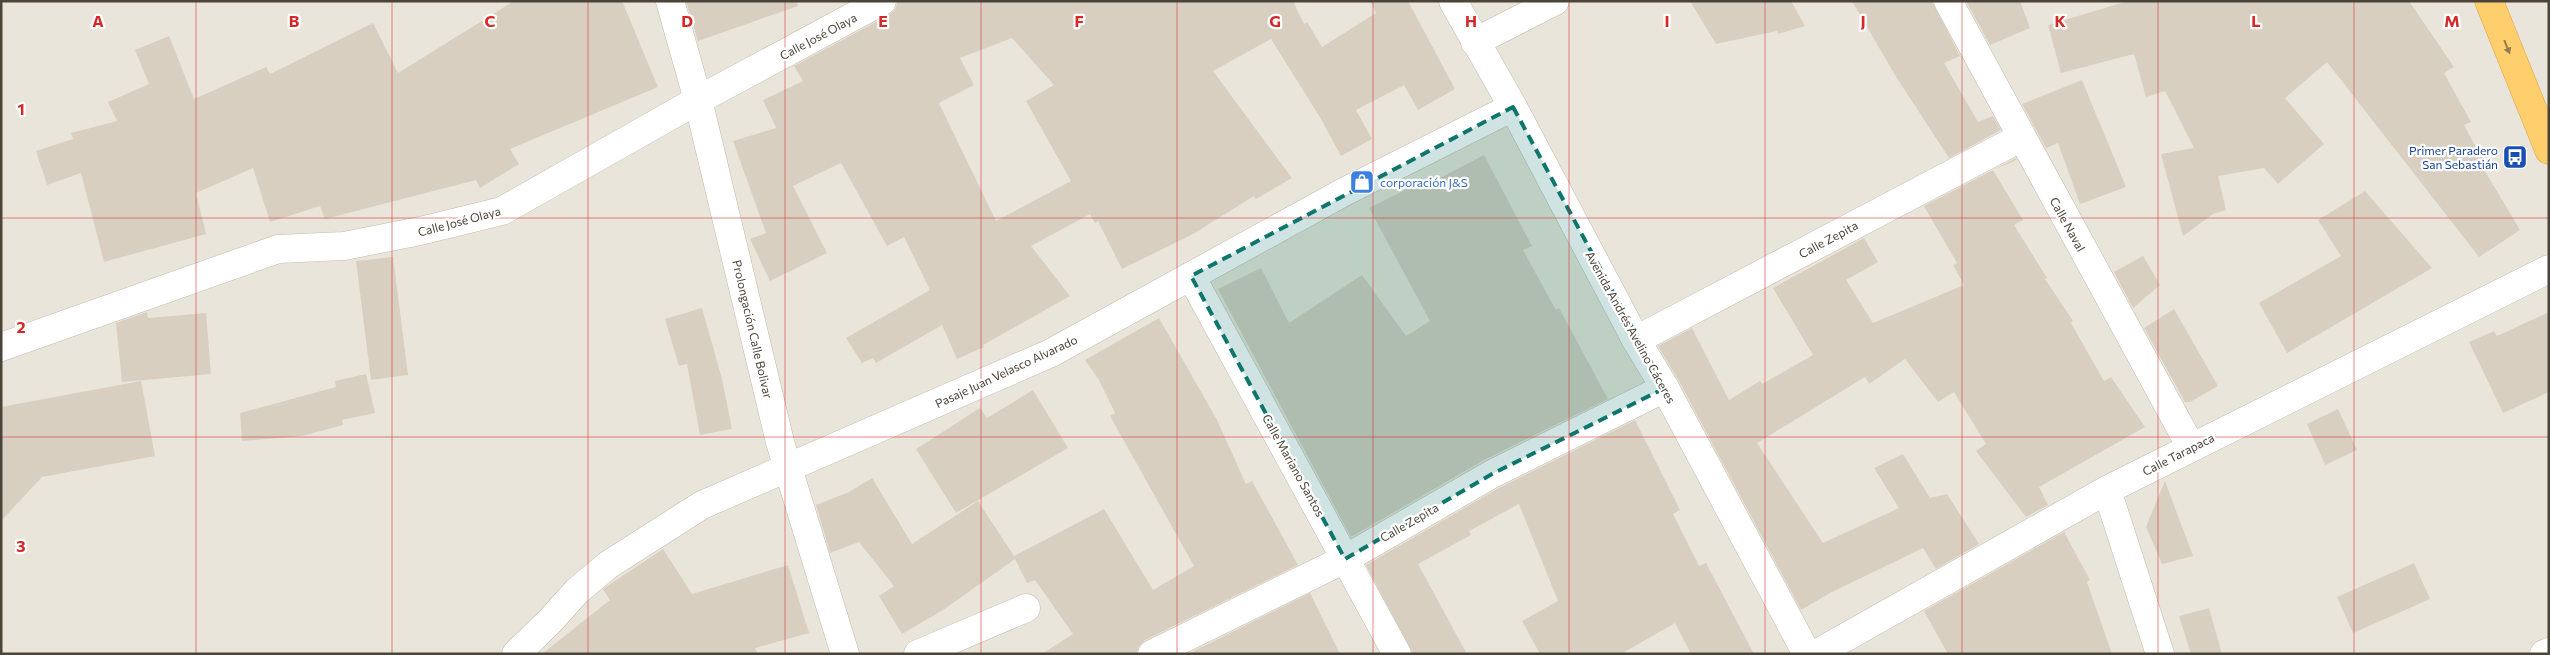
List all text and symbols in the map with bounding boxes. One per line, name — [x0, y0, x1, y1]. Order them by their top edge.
street label: Calle José Olaya — [777, 10, 859, 63]
text: A — [92, 11, 104, 30]
text: B — [289, 11, 300, 30]
text: C — [485, 11, 496, 30]
text: D — [681, 11, 693, 30]
text: E — [878, 11, 888, 30]
text: F — [1074, 11, 1084, 30]
text: G — [1269, 11, 1281, 30]
text: H — [1465, 11, 1477, 30]
text: I — [1664, 11, 1670, 30]
text: J — [1860, 11, 1866, 30]
text: K — [2054, 11, 2066, 30]
text: L — [2251, 11, 2261, 30]
text: M — [2444, 11, 2460, 30]
one-way arrow — [2504, 39, 2512, 54]
text: 1 — [17, 99, 25, 118]
place label: Primer Paradero San Sebastián — [2409, 143, 2498, 171]
bus stop icon: Primer Paradero San Sebastián — [2502, 144, 2528, 170]
shop icon: corporación J&S — [1349, 169, 1375, 195]
place label: corporación J&S — [1380, 175, 1468, 190]
street label: Calle Naval — [2047, 194, 2089, 254]
street label: Calle José Olaya — [416, 203, 502, 240]
street label: Calle Zepita — [1796, 218, 1860, 260]
street label: Avenida Andrés Avelino Cáceres — [1583, 248, 1679, 406]
street label: Prolongación Calle Bolivar — [730, 258, 776, 400]
text: 2 — [16, 317, 26, 336]
street label: Pasaje Juan Velasco Alvarado — [933, 332, 1080, 411]
street label: Calle Mariano Santos — [1260, 411, 1328, 519]
street label: Calle Tarapaca — [2140, 430, 2216, 478]
street label: Calle Zepita — [1377, 500, 1441, 544]
text: 3 — [16, 536, 26, 555]

